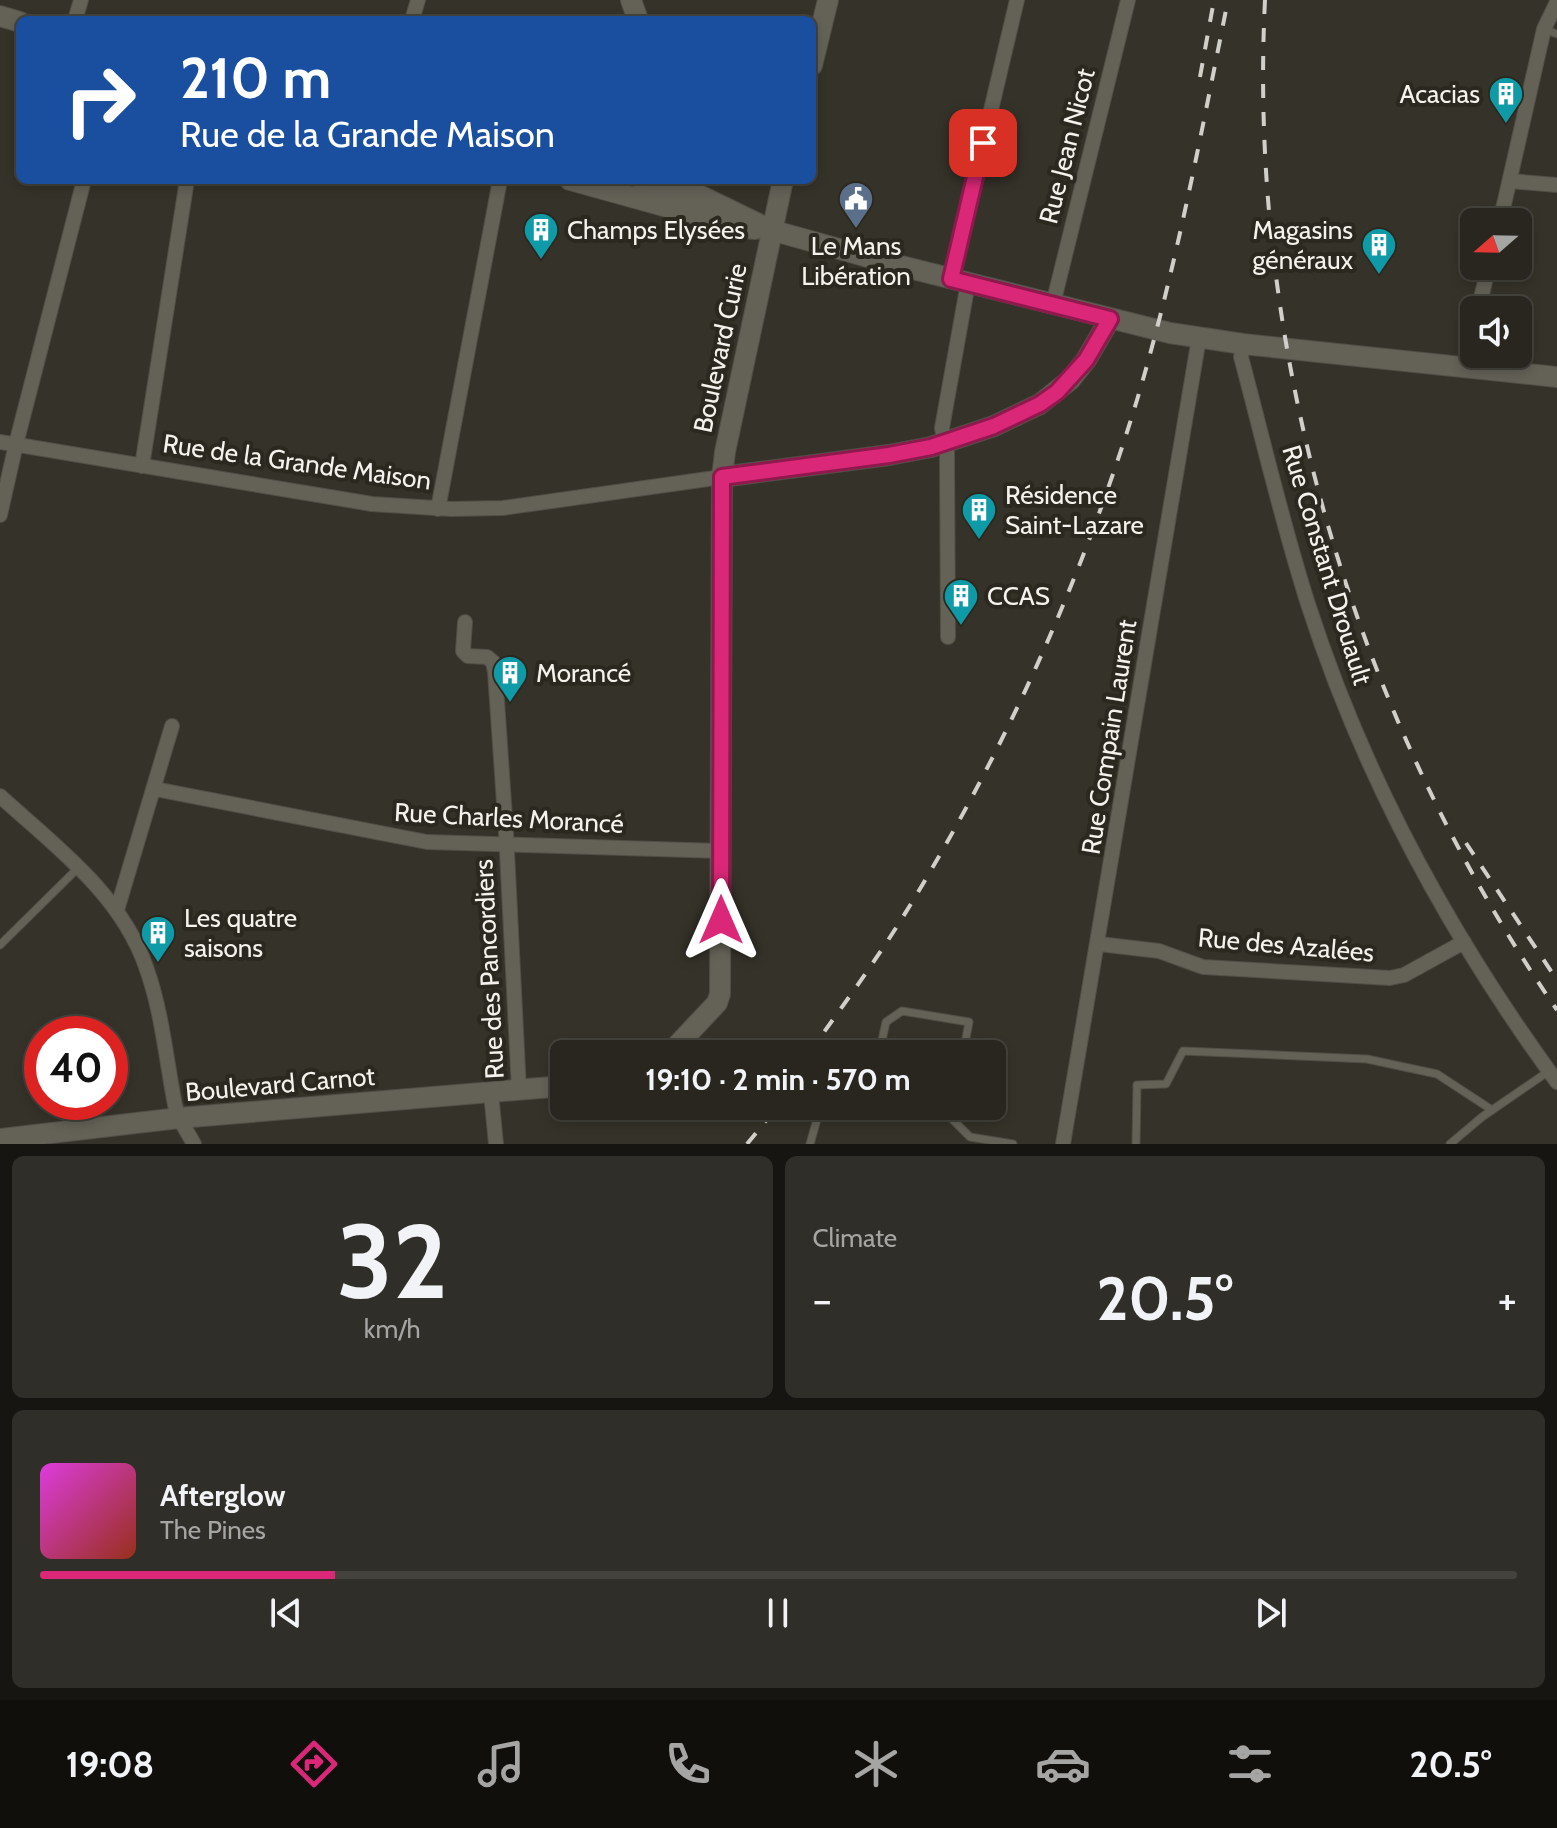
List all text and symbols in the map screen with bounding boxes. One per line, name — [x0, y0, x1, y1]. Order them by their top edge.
text: 210 m — [180, 44, 331, 112]
icon: right — [48, 48, 152, 152]
street label: Rue Jean Nicot — [1032, 65, 1102, 227]
building icon: Acacias — [1487, 75, 1525, 125]
place label: Acacias — [1399, 78, 1480, 110]
pin — [949, 109, 1017, 177]
text: Rue de la Grande Maison — [180, 112, 555, 156]
icon: arrive — [961, 121, 1005, 165]
public building icon: Le Mans Libération — [837, 180, 875, 230]
north arrow — [1460, 208, 1532, 280]
map controls — [1460, 208, 1532, 368]
building icon: Champs Elysées — [522, 211, 560, 261]
place label: Champs Elysées — [567, 214, 745, 246]
place label: Magasins généraux — [1252, 214, 1354, 276]
building icon: Magasins généraux — [1360, 226, 1398, 276]
place label: Le Mans Libération — [801, 230, 911, 292]
street label: Boulevard Curie — [686, 260, 754, 436]
button: sound — [1460, 296, 1532, 368]
street label: Rue de la Grande Maison — [161, 427, 433, 497]
street label: Rue Constant Drouault — [1275, 441, 1379, 689]
place label: Résidence Saint-Lazare — [1005, 479, 1144, 541]
building icon: Résidence Saint-Lazare — [960, 491, 998, 541]
building icon: CCAS — [942, 577, 980, 627]
place label: CCAS — [987, 580, 1050, 612]
street label: Rue Compain Laurent — [1075, 617, 1143, 857]
building icon: Morancé — [491, 654, 529, 704]
place label: Morancé — [536, 657, 631, 689]
street label: Rue Charles Morancé — [393, 796, 625, 840]
street label: Rue des Pancordiers — [467, 858, 511, 1080]
position arrow — [679, 878, 763, 962]
place label: Les quatre saisons — [184, 902, 297, 964]
building icon: Les quatre saisons — [139, 914, 177, 964]
street label: Rue des Azalées — [1197, 921, 1376, 969]
speed limit sign: 40 — [24, 1016, 128, 1120]
street label: Boulevard Carnot — [184, 1060, 376, 1108]
text: 19:10 · 2 min · 570 m — [645, 1061, 911, 1098]
text: 32 — [337, 1198, 448, 1324]
text: Climate — [813, 1222, 897, 1254]
text: 20.5° — [1097, 1262, 1233, 1335]
text: − — [813, 1273, 832, 1326]
text: + — [1498, 1273, 1517, 1326]
text: km/h — [364, 1313, 421, 1345]
text: Afterglow — [160, 1477, 286, 1514]
text: The Pines — [160, 1514, 266, 1546]
icon: previous — [264, 1591, 308, 1635]
icon: pause — [756, 1591, 800, 1635]
icon: next — [1249, 1591, 1293, 1635]
icon: directions — [286, 1736, 342, 1792]
icon: music — [473, 1736, 529, 1792]
icon: phone — [660, 1736, 716, 1792]
icon: climate — [848, 1736, 904, 1792]
icon: car — [1035, 1736, 1091, 1792]
icon: filters — [1222, 1736, 1278, 1792]
text: 19:08 — [66, 1742, 154, 1786]
text: 20.5° — [1410, 1742, 1491, 1786]

